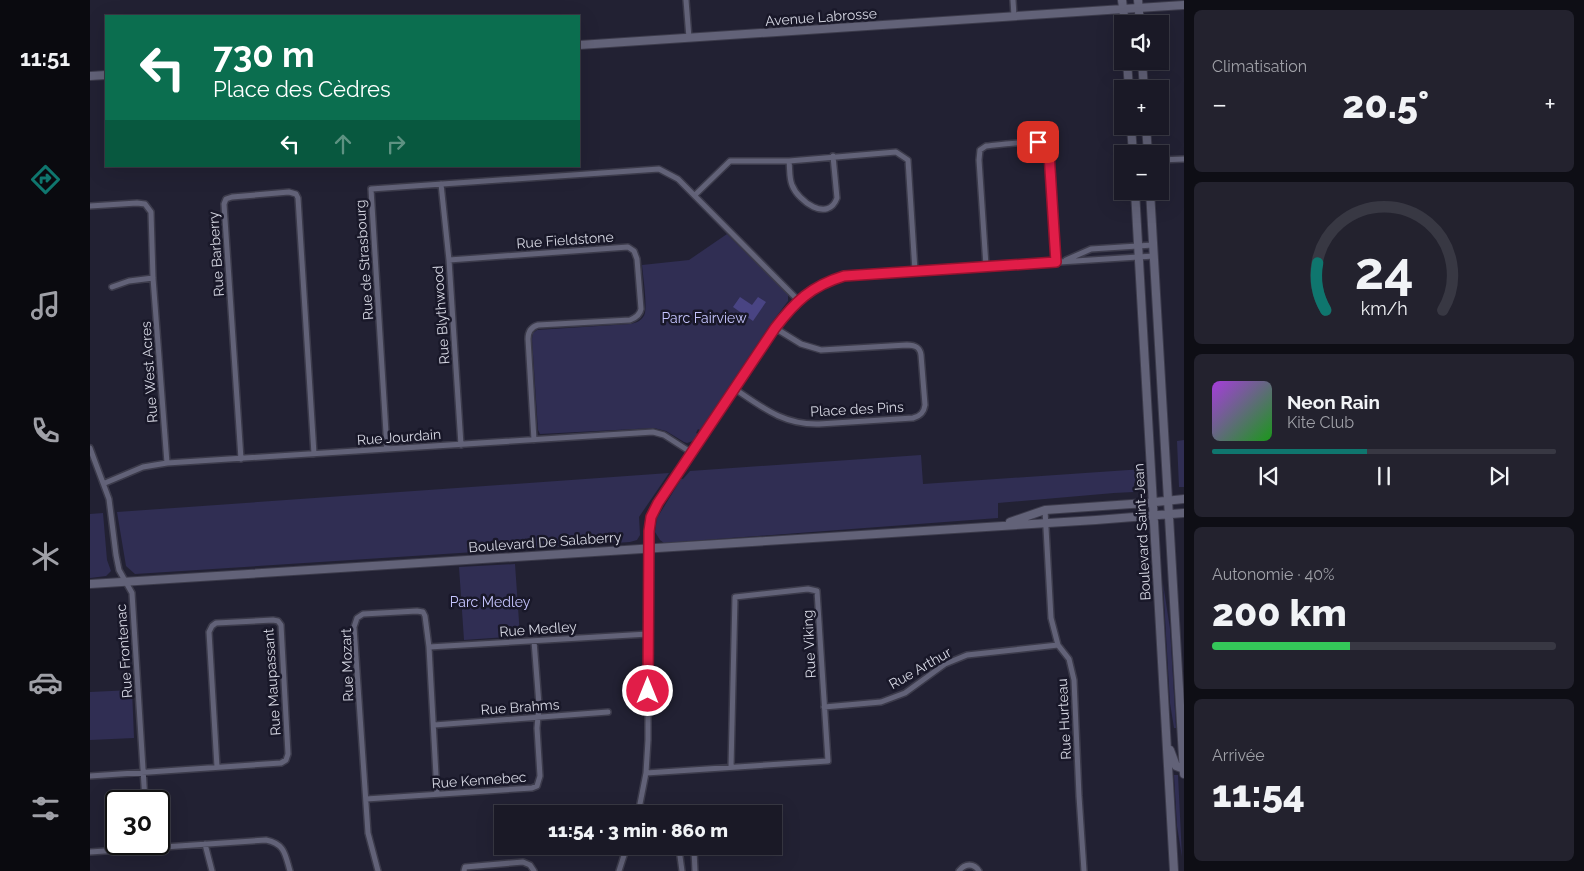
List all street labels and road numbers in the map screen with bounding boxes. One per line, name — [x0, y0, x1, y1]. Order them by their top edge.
street label: Avenue Labrosse — [765, 5, 877, 29]
street label: Rue de Strasbourg — [352, 199, 376, 321]
street label: Rue Barberry — [205, 210, 227, 297]
street label: Rue Fieldstone — [516, 229, 614, 251]
street label: Rue Blythwood — [430, 265, 452, 365]
street label: Rue West Acres — [137, 320, 161, 423]
street label: Place des Pins — [810, 399, 904, 419]
street label: Rue Jourdain — [356, 426, 442, 448]
street label: Boulevard Saint-Jean — [1130, 463, 1154, 601]
street label: Boulevard De Salaberry — [468, 529, 622, 555]
street label: Rue Frontenac — [113, 603, 135, 699]
street label: Rue Viking — [799, 609, 819, 679]
street label: Rue Medley — [499, 618, 578, 640]
street label: Rue Maupassant — [260, 628, 284, 736]
street label: Rue Mozart — [338, 628, 356, 702]
street label: Rue Arthur — [886, 644, 954, 692]
street label: Rue Hurteau — [1054, 678, 1074, 760]
street label: Rue Brahms — [480, 696, 560, 718]
street label: Rue Kennebec — [431, 769, 527, 791]

